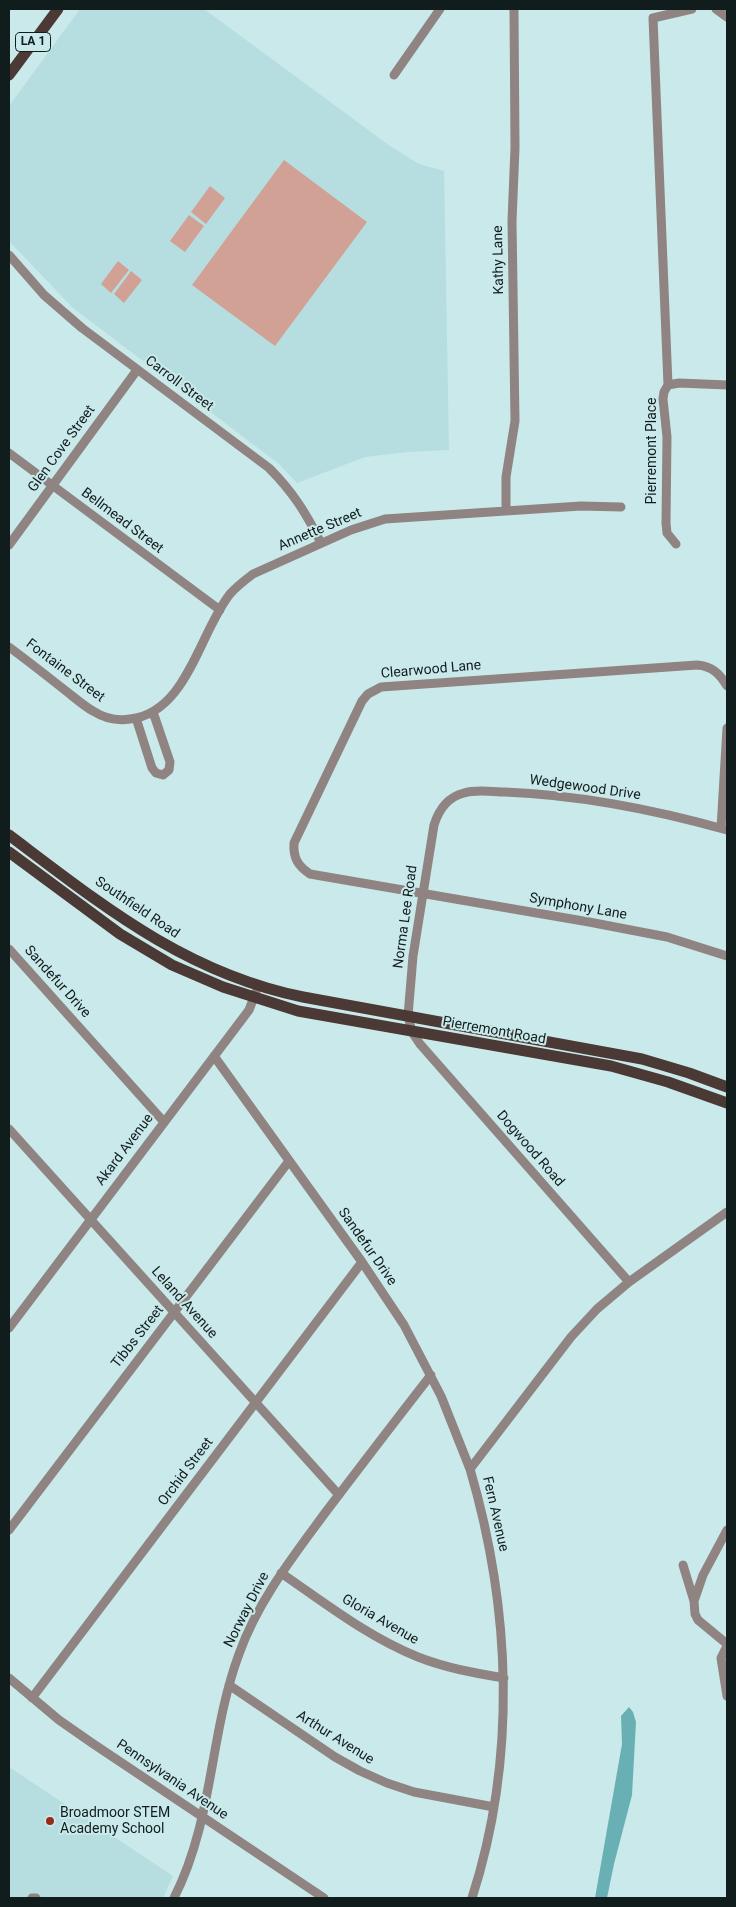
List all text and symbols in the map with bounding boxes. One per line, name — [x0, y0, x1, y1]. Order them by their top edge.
road number: LA 1 — [15, 32, 50, 52]
street label: Kathy Lane — [490, 225, 508, 295]
street label: Carroll Street — [141, 353, 217, 415]
street label: Pierremont Place — [644, 397, 660, 505]
street label: Glen Cove Street — [25, 402, 99, 496]
street label: Bellmead Street — [78, 485, 166, 557]
street label: Annette Street — [276, 505, 364, 555]
street label: Fontaine Street — [22, 636, 108, 706]
street label: Clearwood Lane — [380, 657, 482, 683]
street label: Wedgewood Drive — [528, 772, 642, 804]
street label: Norma Lee Road — [390, 864, 422, 970]
street label: Southfield Road — [92, 874, 182, 942]
street label: Symphony Lane — [528, 890, 628, 924]
street label: Sandefur Drive — [20, 942, 94, 1022]
street label: Pierremont Road — [441, 1014, 547, 1048]
street label: Dogwood Road — [492, 1108, 568, 1190]
street label: Akard Avenue — [93, 1111, 157, 1189]
street label: Sandefur Drive — [334, 1205, 400, 1289]
street label: Leland Avenue — [147, 1264, 221, 1342]
street label: Tibbs Street — [108, 1302, 168, 1372]
street label: Orchid Street — [155, 1435, 217, 1509]
street label: Fern Avenue — [478, 1475, 512, 1553]
street label: Norway Drive — [221, 1569, 273, 1651]
street label: Gloria Avenue — [339, 1591, 421, 1649]
street label: Arthur Avenue — [293, 1708, 377, 1768]
street label: Pennsylvania Avenue — [113, 1736, 231, 1824]
place label: Broadmoor STEM Academy School — [60, 1805, 170, 1838]
marker: Broadmoor STEM Academy School — [44, 1815, 56, 1827]

